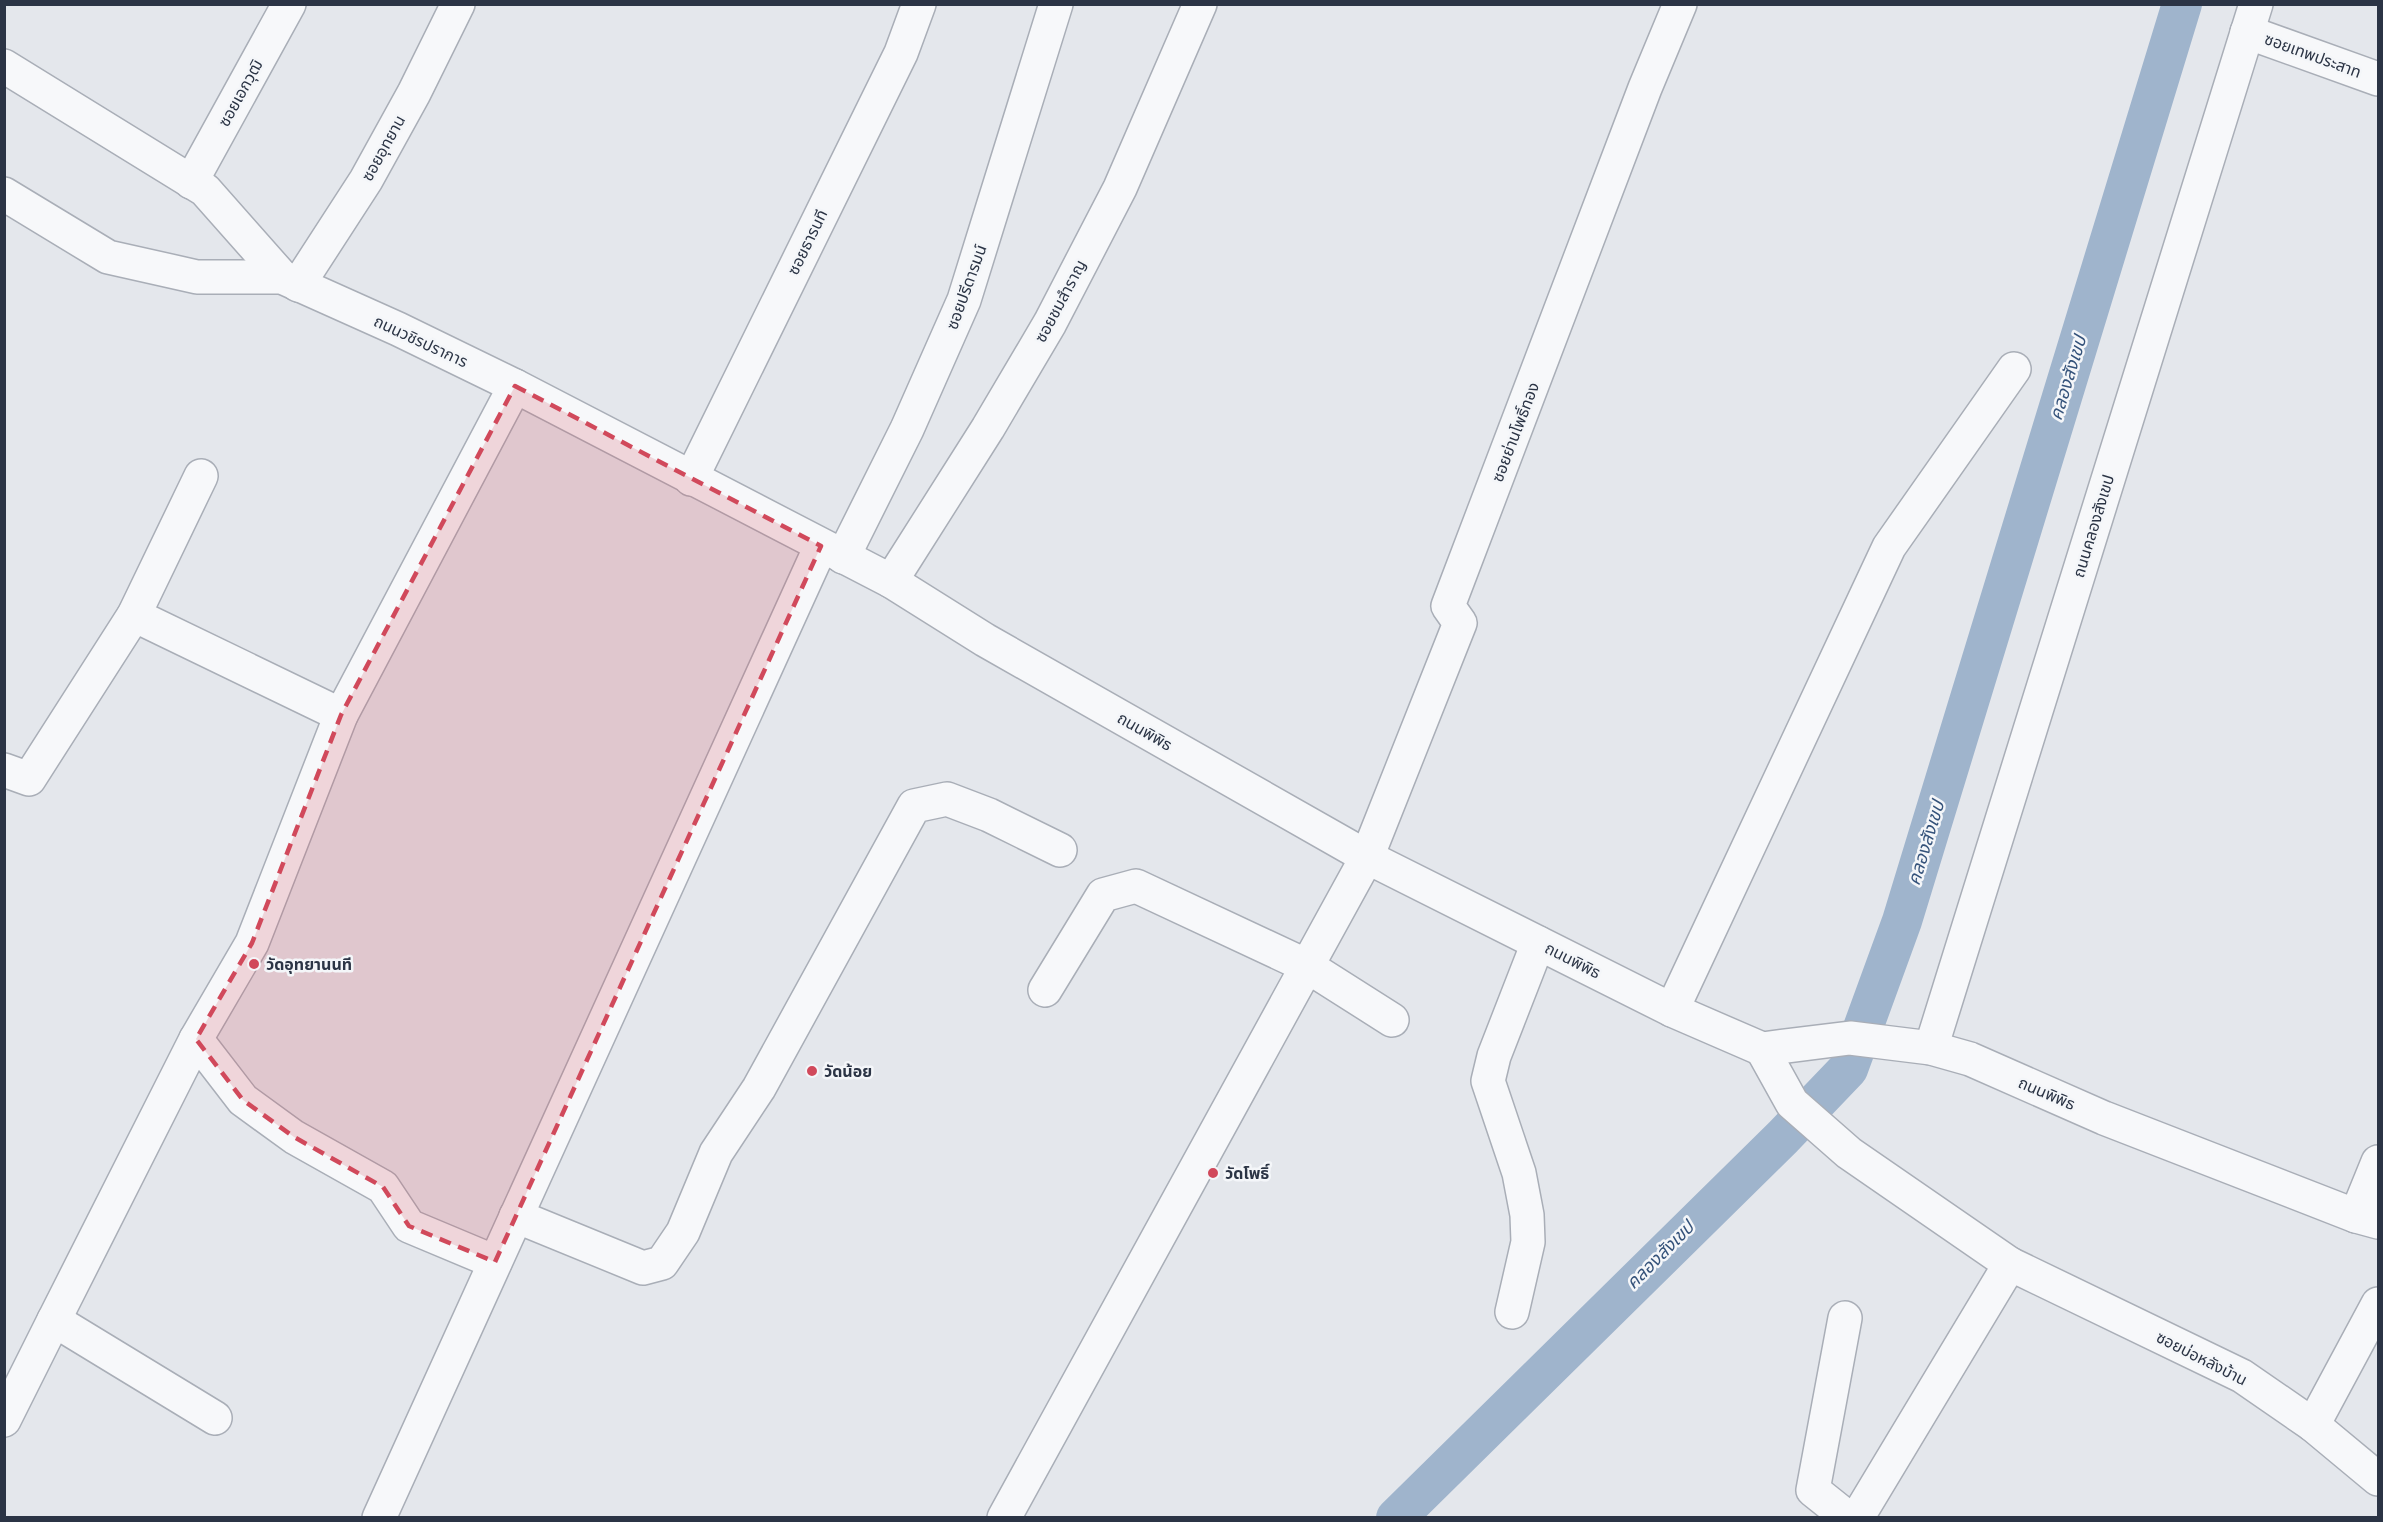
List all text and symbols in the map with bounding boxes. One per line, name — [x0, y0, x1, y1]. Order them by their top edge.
street label: ซอยเทพประสาท — [2262, 29, 2364, 83]
street label: ซอยเอกวุฒิ — [214, 57, 267, 130]
street label: ซอยอุทยาน — [358, 112, 410, 185]
street label: ซอยธารนที — [784, 207, 832, 278]
street label: ซอยปรีดารมน์ — [942, 242, 992, 333]
street label: ซอยชมสำราญ — [1031, 257, 1091, 346]
street label: ถนนวชิรปราการ — [370, 311, 471, 373]
water label: คลองสังเขป — [2045, 331, 2092, 423]
street label: ซอยย่านโพธิ์ทอง — [1488, 380, 1544, 485]
street label: ถนนคลองสังเขป — [2069, 472, 2119, 580]
street label: ถนนพิพิธ — [1113, 708, 1176, 756]
water label: คลองสังเขป — [1903, 796, 1950, 888]
street label: ถนนพิพิธ — [1541, 938, 1604, 983]
place label: วัดอุทยานนที — [266, 955, 352, 975]
marker: วัดอุทยานนที — [247, 957, 261, 971]
place label: วัดน้อย — [824, 1062, 872, 1082]
marker: วัดน้อย — [805, 1064, 819, 1078]
street label: ถนนพิพิธ — [2015, 1073, 2078, 1115]
place label: วัดโพธิ์ — [1225, 1163, 1271, 1184]
marker: วัดโพธิ์ — [1206, 1166, 1220, 1180]
water label: คลองสังเขป — [1621, 1215, 1700, 1294]
street label: ซอยบ่อหลังบ้าน — [2153, 1327, 2250, 1390]

